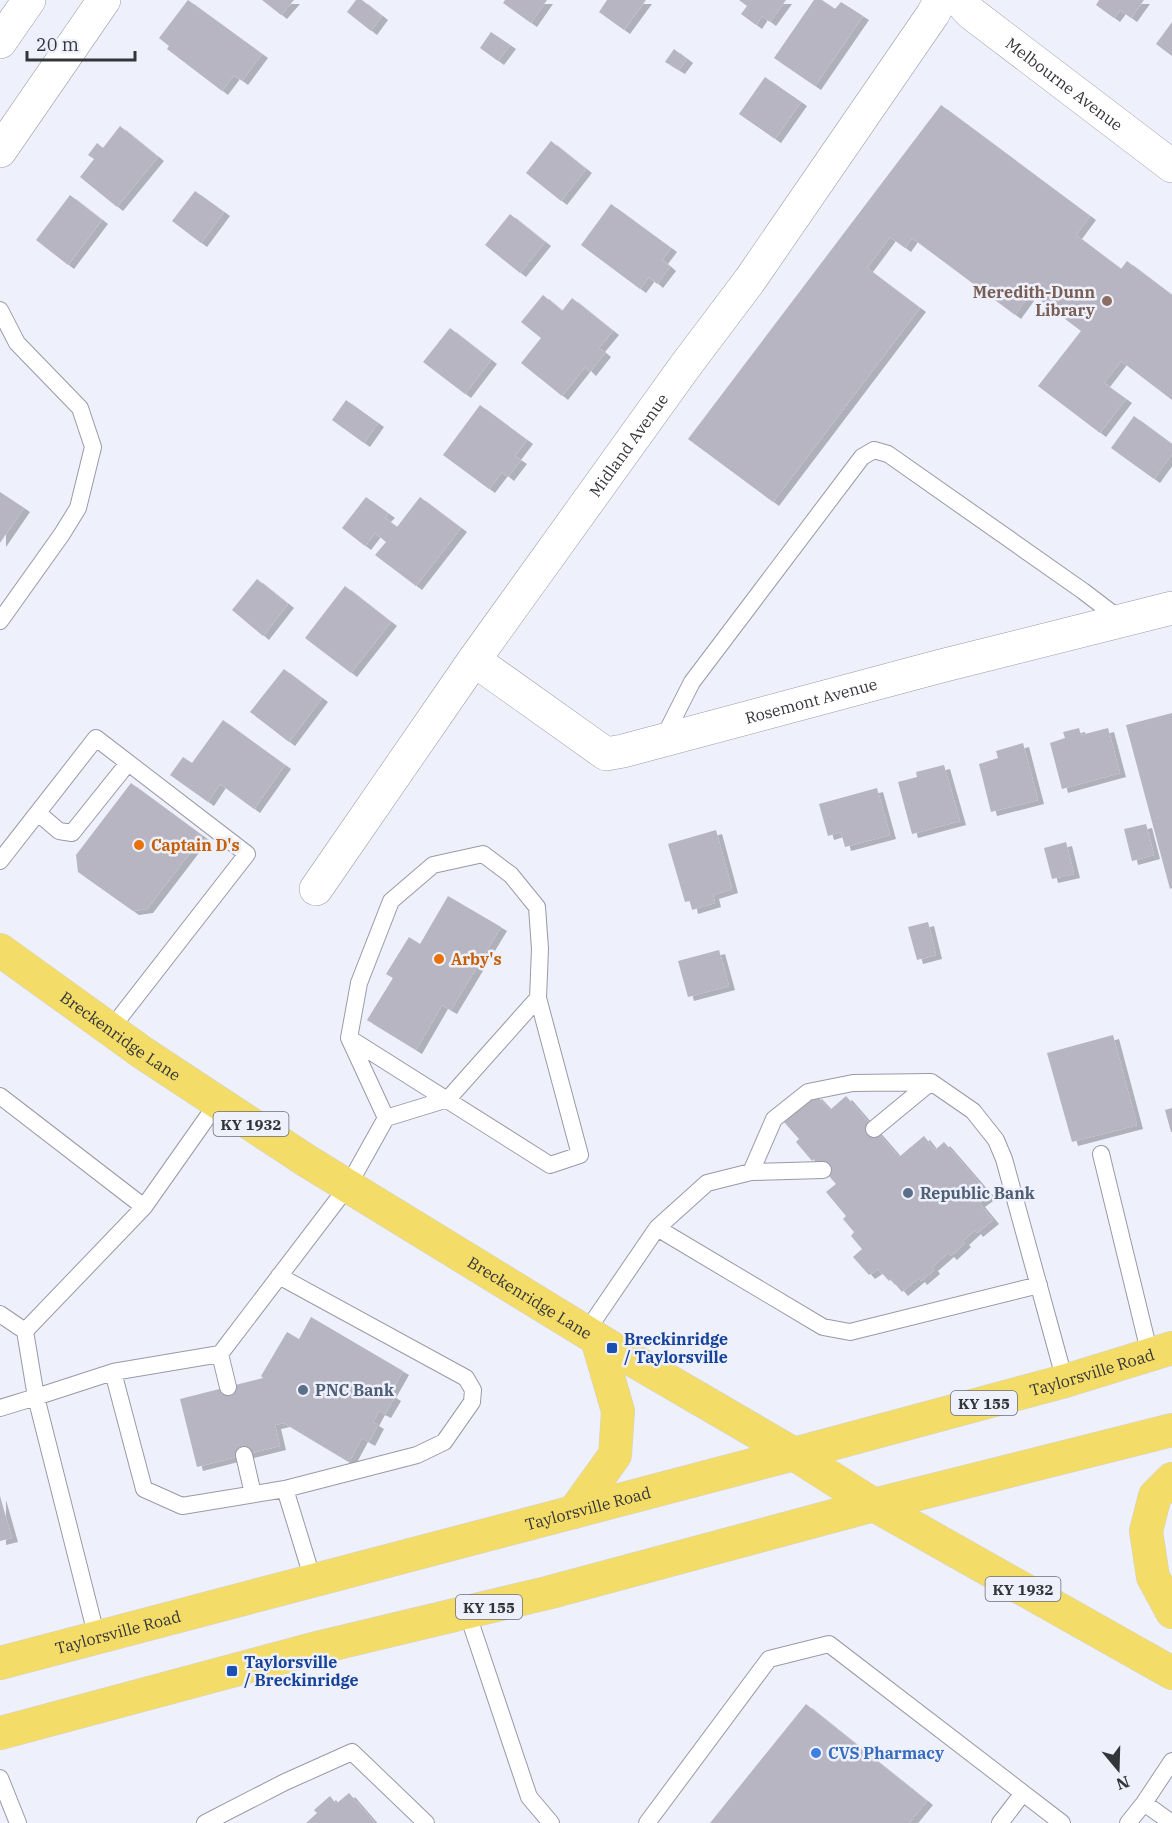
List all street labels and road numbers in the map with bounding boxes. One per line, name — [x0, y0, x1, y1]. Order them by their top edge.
street label: Melbourne Avenue — [1002, 33, 1127, 135]
street label: Midland Avenue — [585, 390, 672, 500]
street label: Rosemont Avenue — [743, 673, 879, 728]
street label: Breckenridge Lane — [56, 987, 184, 1085]
road number: KY 1932 — [214, 1112, 288, 1136]
street label: Breckenridge Lane — [464, 1252, 596, 1343]
street label: Taylorsville Road — [1027, 1344, 1157, 1400]
road number: KY 155 — [951, 1391, 1017, 1415]
street label: Taylorsville Road — [523, 1482, 653, 1534]
road number: KY 1932 — [986, 1577, 1060, 1601]
road number: KY 155 — [456, 1595, 522, 1619]
street label: Taylorsville Road — [53, 1606, 183, 1658]

